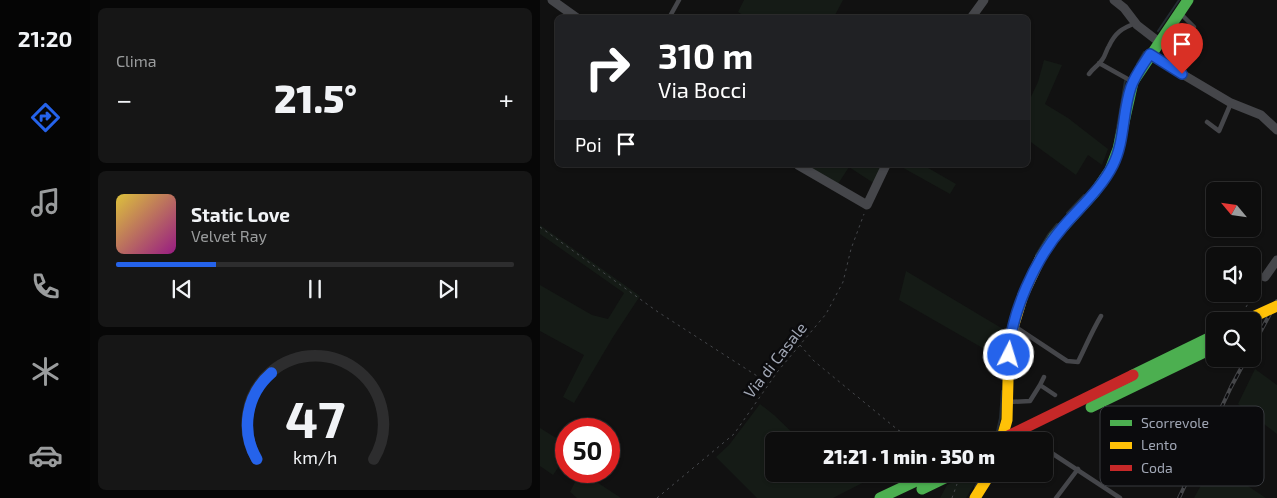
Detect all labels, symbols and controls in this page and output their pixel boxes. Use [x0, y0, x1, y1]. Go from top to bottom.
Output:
pin [1161, 23, 1203, 74]
text: 21:20 [18, 25, 72, 51]
icon: arrive [1168, 30, 1196, 58]
text: 310 m [658, 34, 753, 76]
icon: right [575, 35, 640, 100]
text: Clima [116, 51, 157, 70]
text: 21.5° [274, 75, 357, 121]
text: Via Bocci [658, 76, 747, 102]
text: − [116, 82, 132, 116]
text: + [499, 82, 514, 116]
icon: directions [28, 100, 63, 135]
icon: arrive [612, 130, 640, 158]
text: Poi [575, 133, 602, 156]
north arrow [1206, 182, 1261, 238]
map controls [1206, 182, 1261, 367]
icon: music [28, 185, 63, 220]
text: Static Love [191, 203, 290, 226]
text: Velvet Ray [191, 226, 267, 245]
button: sound [1206, 247, 1261, 302]
icon: phone [28, 269, 63, 304]
icon: previous [168, 275, 196, 303]
icon: pause [301, 275, 329, 303]
icon: next [434, 275, 462, 303]
button: search [1206, 312, 1261, 367]
street label: Via di Casale [739, 318, 810, 401]
position arrow [982, 328, 1034, 380]
icon: climate [28, 354, 63, 389]
text: 47 [285, 386, 345, 448]
legend [1100, 406, 1264, 486]
text: Scorrevole [1141, 414, 1209, 431]
speed limit sign: 50 [555, 418, 620, 483]
text: Lento [1141, 436, 1177, 453]
icon: car [28, 438, 63, 473]
text: 21:21 · 1 min · 350 m [823, 445, 995, 468]
text: km/h [293, 446, 337, 468]
text: Coda [1141, 459, 1173, 476]

